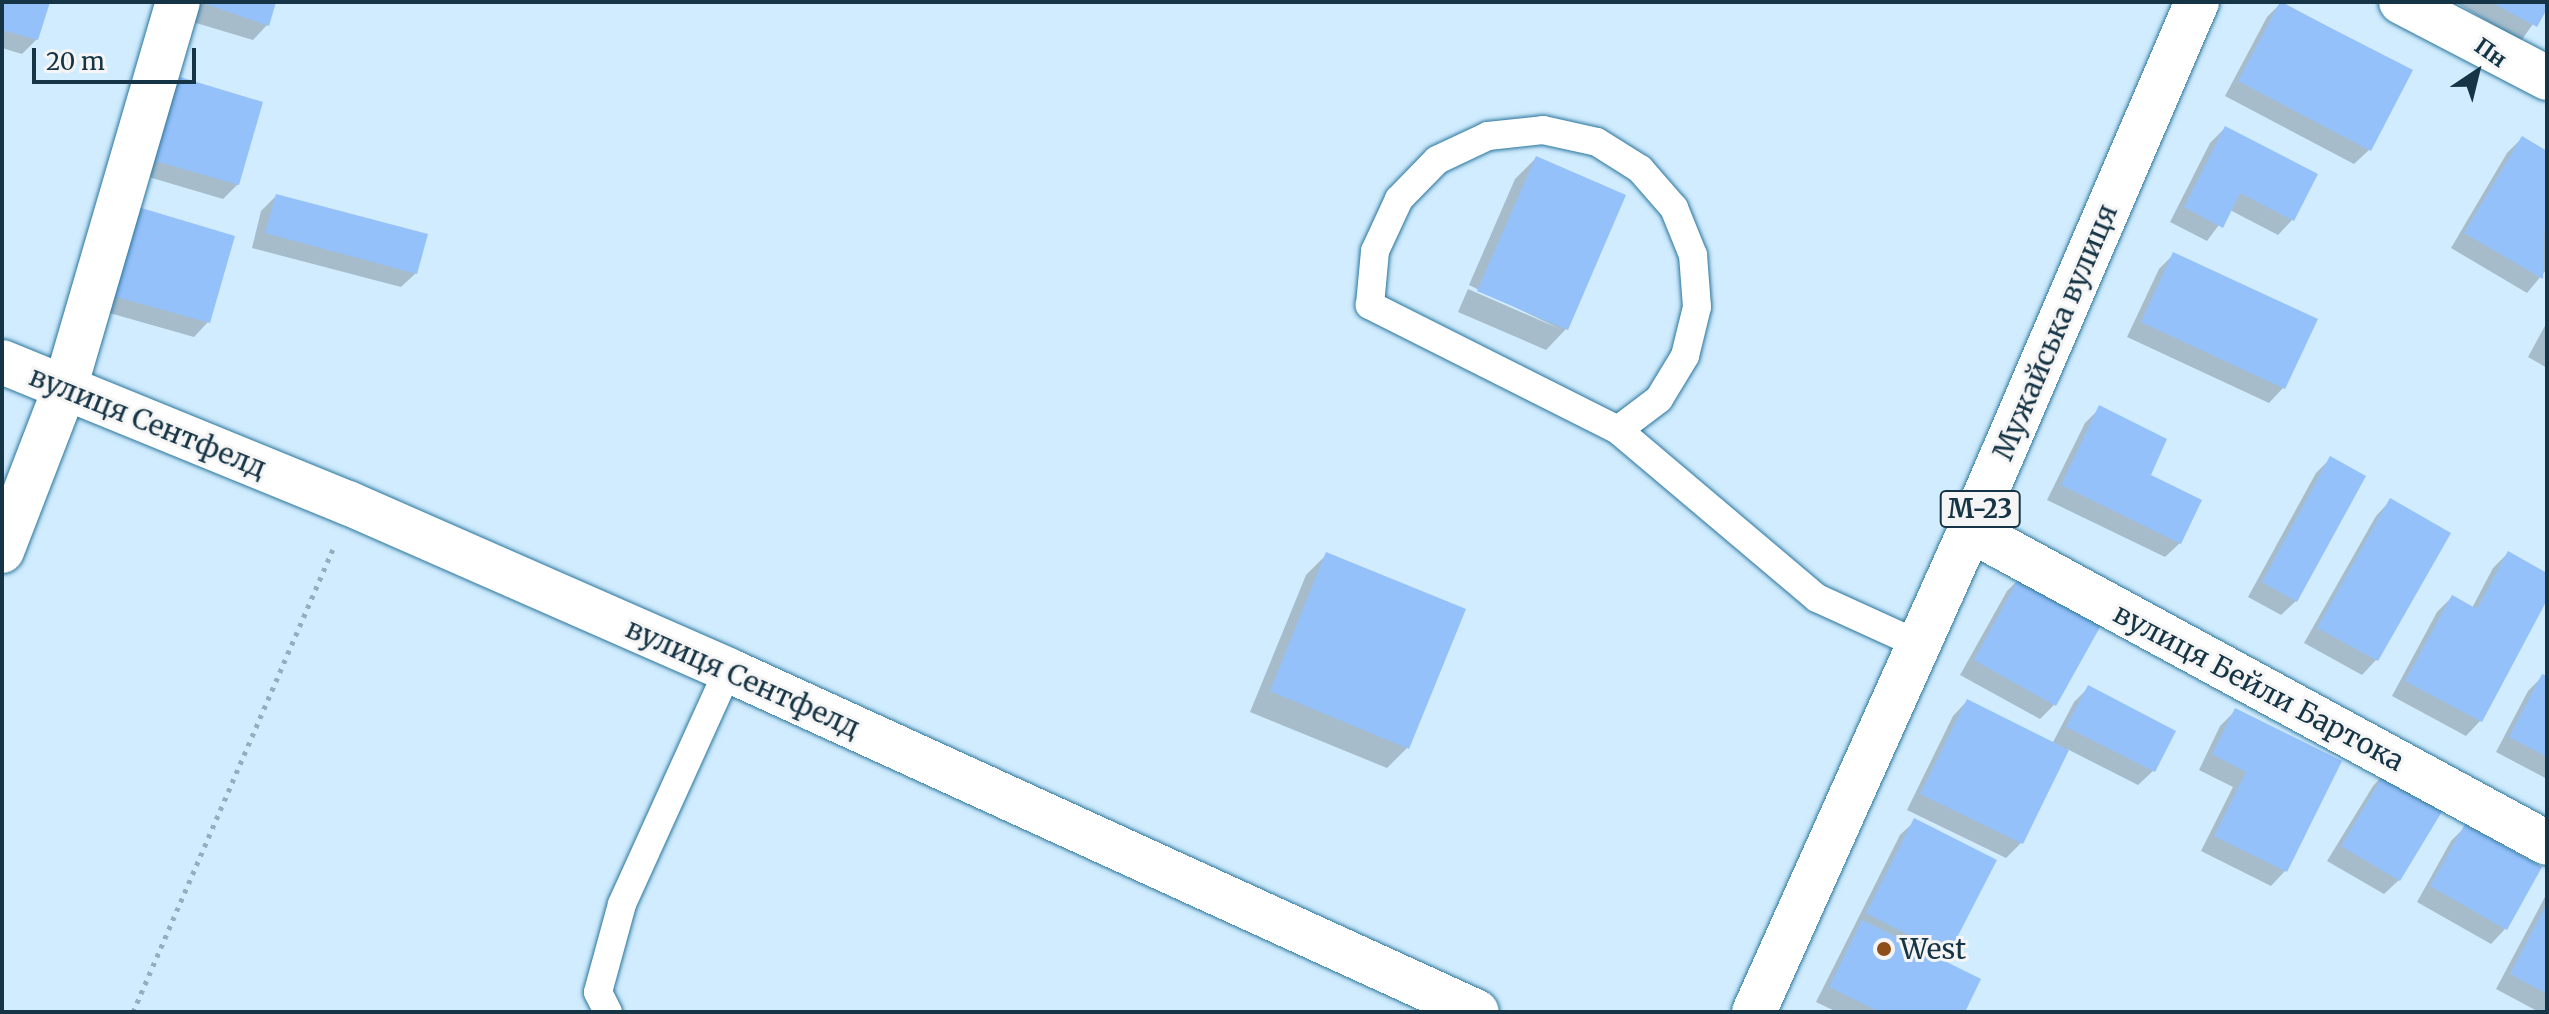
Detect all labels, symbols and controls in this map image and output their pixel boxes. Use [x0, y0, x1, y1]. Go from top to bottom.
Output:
text: Пн [2469, 31, 2512, 73]
scale bar [36, 32, 200, 82]
north arrow [2437, 32, 2517, 112]
text: 20 m [46, 46, 105, 77]
street label: Мужайська вулиця [1986, 199, 2124, 465]
street label: вулиця Сентфелд [25, 359, 271, 485]
road number: М-23 [1938, 487, 2022, 531]
street label: вулиця Бейли Бартока [2108, 596, 2410, 778]
street label: вулиця Сентфелд [621, 611, 865, 745]
place label: West [1900, 932, 1966, 966]
marker: West [1875, 940, 1893, 958]

